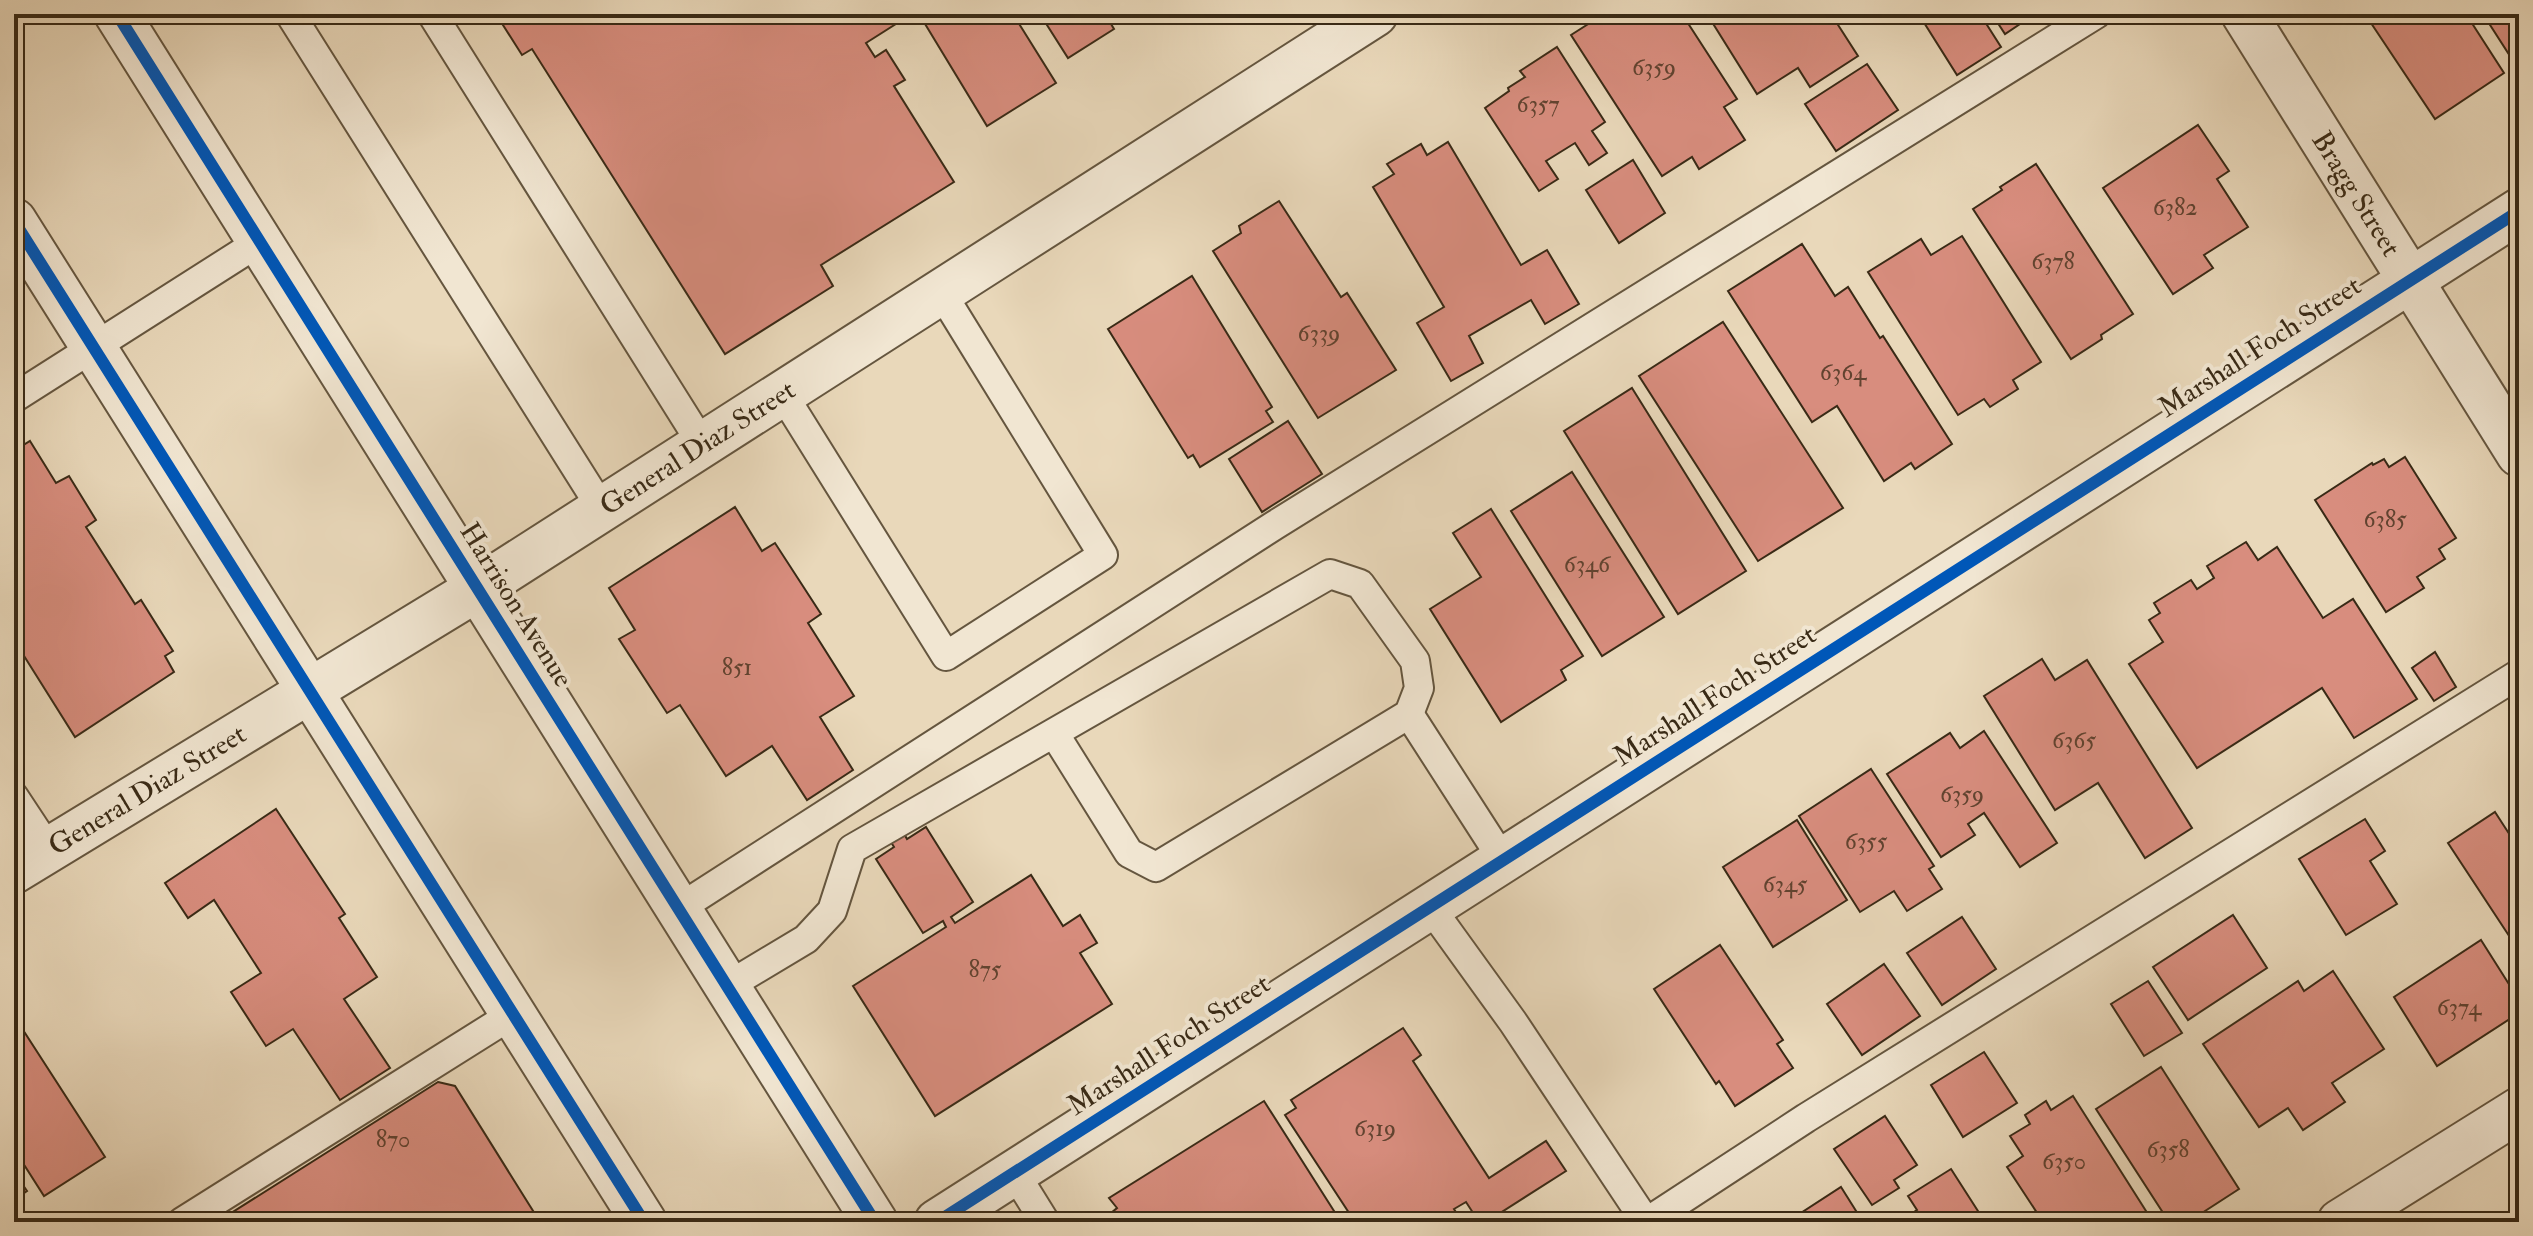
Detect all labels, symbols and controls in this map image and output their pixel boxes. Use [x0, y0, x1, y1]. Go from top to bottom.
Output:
house number: 6359 [1632, 52, 1676, 83]
house number: 6357 [1517, 89, 1559, 120]
street label: Bragg Street [2304, 125, 2409, 263]
house number: 6382 [2153, 192, 2197, 223]
house number: 6378 [2031, 246, 2075, 277]
street label: Marshall Foch Street [2152, 268, 2368, 426]
house number: 6339 [1298, 318, 1340, 349]
house number: 6364 [1820, 357, 1867, 388]
street label: General Diaz Street [593, 372, 802, 523]
house number: 6385 [2363, 504, 2407, 535]
street label: Harrison Avenue [452, 516, 581, 694]
house number: 6346 [1564, 549, 1612, 580]
street label: Marshall Foch Street [1607, 617, 1823, 775]
house number: 851 [722, 652, 752, 683]
street label: General Diaz Street [42, 716, 252, 863]
house number: 6365 [2052, 725, 2096, 756]
house number: 6359 [1940, 779, 1984, 810]
house number: 6355 [1845, 826, 1888, 857]
house number: 6345 [1763, 869, 1808, 900]
house number: 875 [969, 954, 1002, 985]
street label: Marshall Foch Street [1061, 966, 1277, 1124]
house number: 6374 [2437, 992, 2482, 1023]
house number: 6319 [1354, 1113, 1396, 1144]
house number: 870 [376, 1124, 410, 1155]
house number: 6358 [2146, 1134, 2190, 1165]
house number: 6350 [2042, 1146, 2086, 1177]

